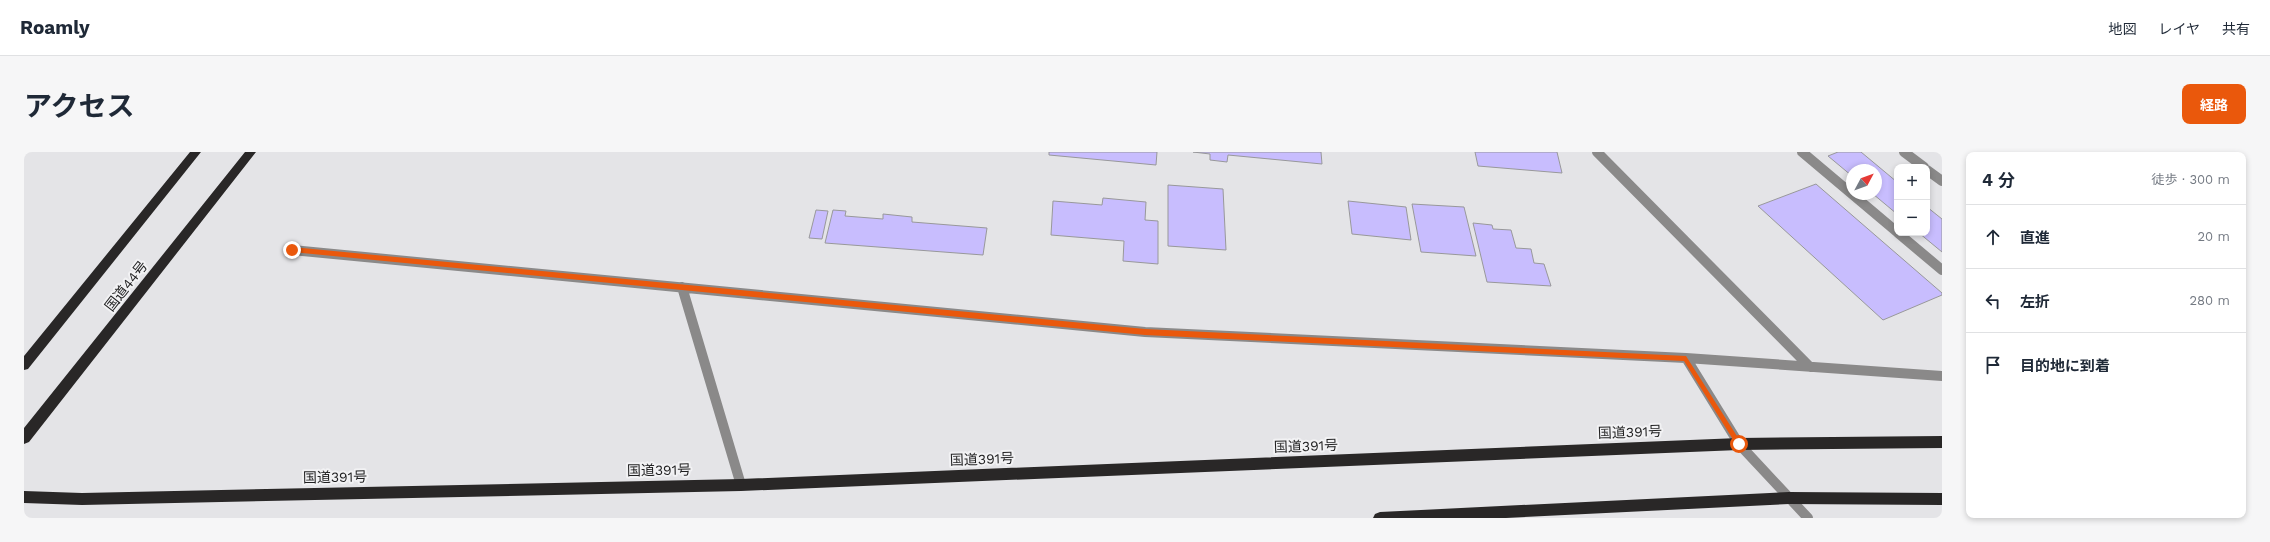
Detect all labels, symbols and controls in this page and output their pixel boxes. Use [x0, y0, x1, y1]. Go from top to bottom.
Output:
text: Roamly [20, 16, 90, 39]
text: 地図 [2108, 21, 2136, 37]
text: レイヤ [2158, 21, 2200, 37]
text: 共有 [2222, 21, 2250, 37]
button: 経路 [2182, 84, 2246, 124]
text: アクセス [24, 90, 135, 123]
north arrow [1846, 164, 1882, 200]
map controls [1894, 164, 1930, 236]
button: + [1894, 164, 1930, 200]
text: 4 分 [1982, 170, 2015, 190]
text: 徒歩 · 300 m [2152, 172, 2230, 187]
button: − [1894, 200, 1930, 236]
icon: ahead [1982, 226, 2004, 248]
text: 直進 [2020, 229, 2050, 247]
text: 20 m [2198, 229, 2230, 244]
route end [283, 241, 301, 259]
street label: 国道44号 [102, 258, 150, 314]
icon: left [1982, 290, 2004, 312]
text: 左折 [2020, 293, 2050, 311]
text: 280 m [2190, 293, 2230, 308]
icon: arrive [1982, 354, 2004, 376]
text: 目的地に到着 [2020, 357, 2110, 375]
street label: 国道391号 [1598, 423, 1662, 441]
route start [1730, 435, 1748, 453]
street label: 国道391号 [1274, 437, 1338, 455]
street label: 国道391号 [950, 450, 1014, 468]
street label: 国道391号 [627, 461, 691, 479]
street label: 国道391号 [303, 468, 367, 486]

